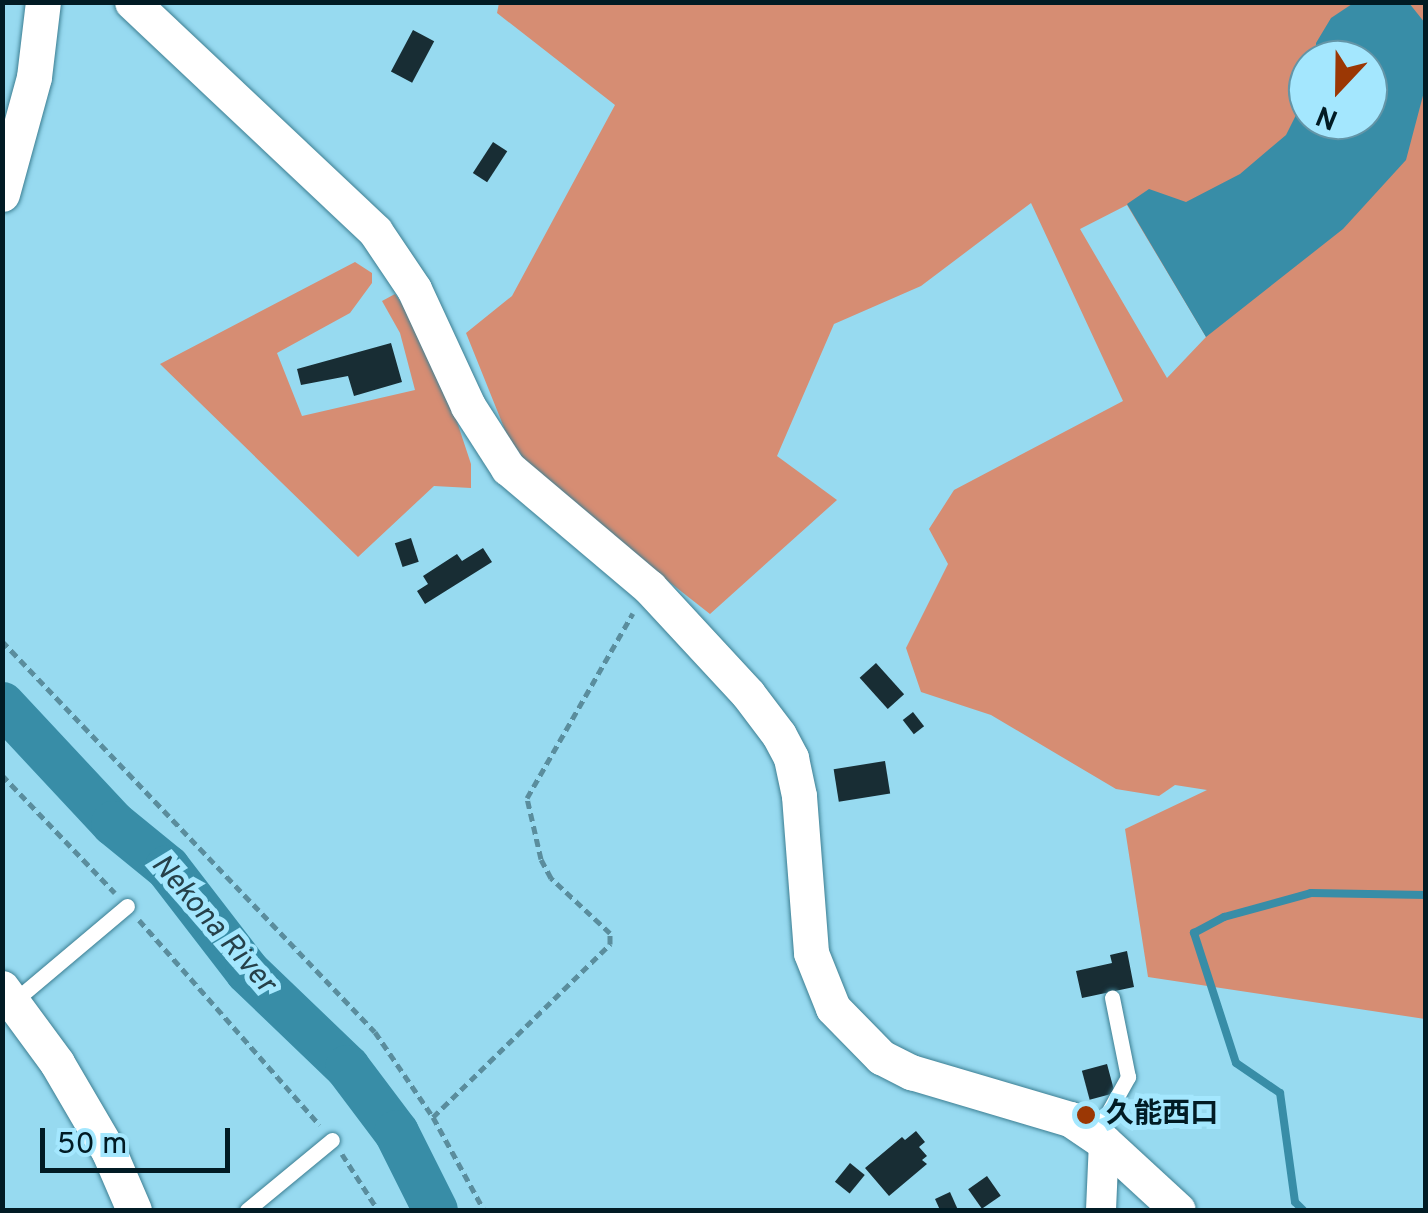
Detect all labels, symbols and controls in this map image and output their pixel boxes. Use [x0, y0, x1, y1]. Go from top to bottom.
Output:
north arrow [1288, 40, 1388, 140]
text: N [1311, 96, 1344, 136]
water label: Nekona River [142, 848, 282, 1002]
place label: 久能西口 [1106, 1098, 1218, 1132]
marker: 久能西口 [1075, 1104, 1097, 1126]
scale bar [45, 1108, 235, 1170]
text: 50 m [57, 1127, 127, 1164]

